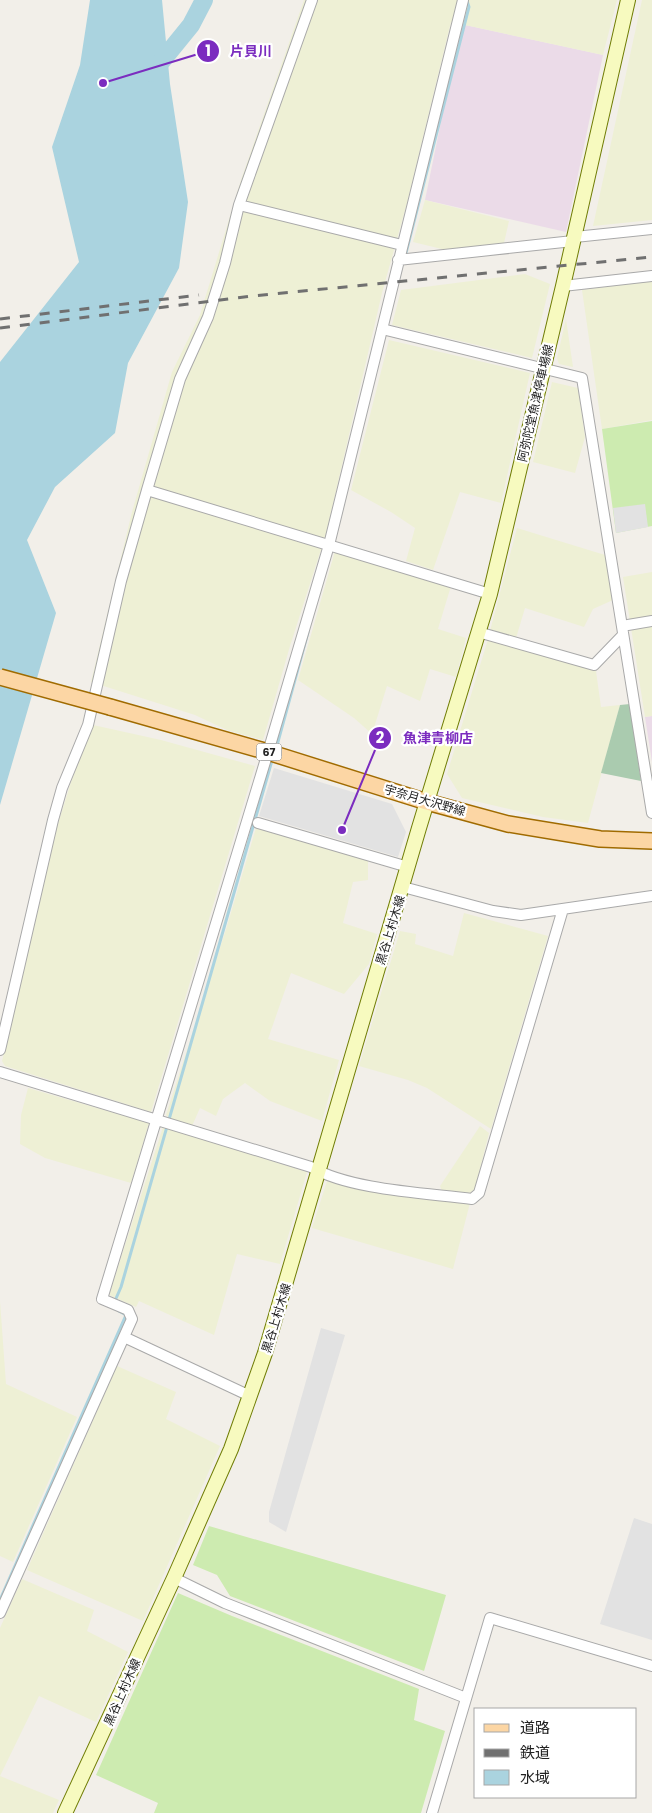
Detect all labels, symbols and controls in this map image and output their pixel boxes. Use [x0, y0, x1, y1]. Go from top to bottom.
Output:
callout: 片貝川 [195, 36, 282, 65]
text: 1 [205, 40, 211, 61]
text: 片貝川 [230, 41, 272, 61]
street label: 阿弥陀堂魚津停車場線 [513, 343, 557, 463]
callout: 魚津青柳店 [368, 724, 483, 753]
text: 2 [376, 727, 385, 748]
text: 魚津青柳店 [403, 728, 473, 748]
road number: 67 [256, 744, 282, 760]
street label: 宇奈月大沢野線 [382, 780, 468, 820]
street label: 黒谷上村木線 [371, 893, 409, 967]
street label: 黒谷上村木線 [257, 1281, 295, 1355]
street label: 黒谷上村木線 [100, 1656, 144, 1728]
legend [474, 1708, 637, 1798]
text: 道路 [520, 1717, 550, 1738]
text: 鉄道 [520, 1742, 550, 1763]
text: 水域 [520, 1767, 550, 1788]

